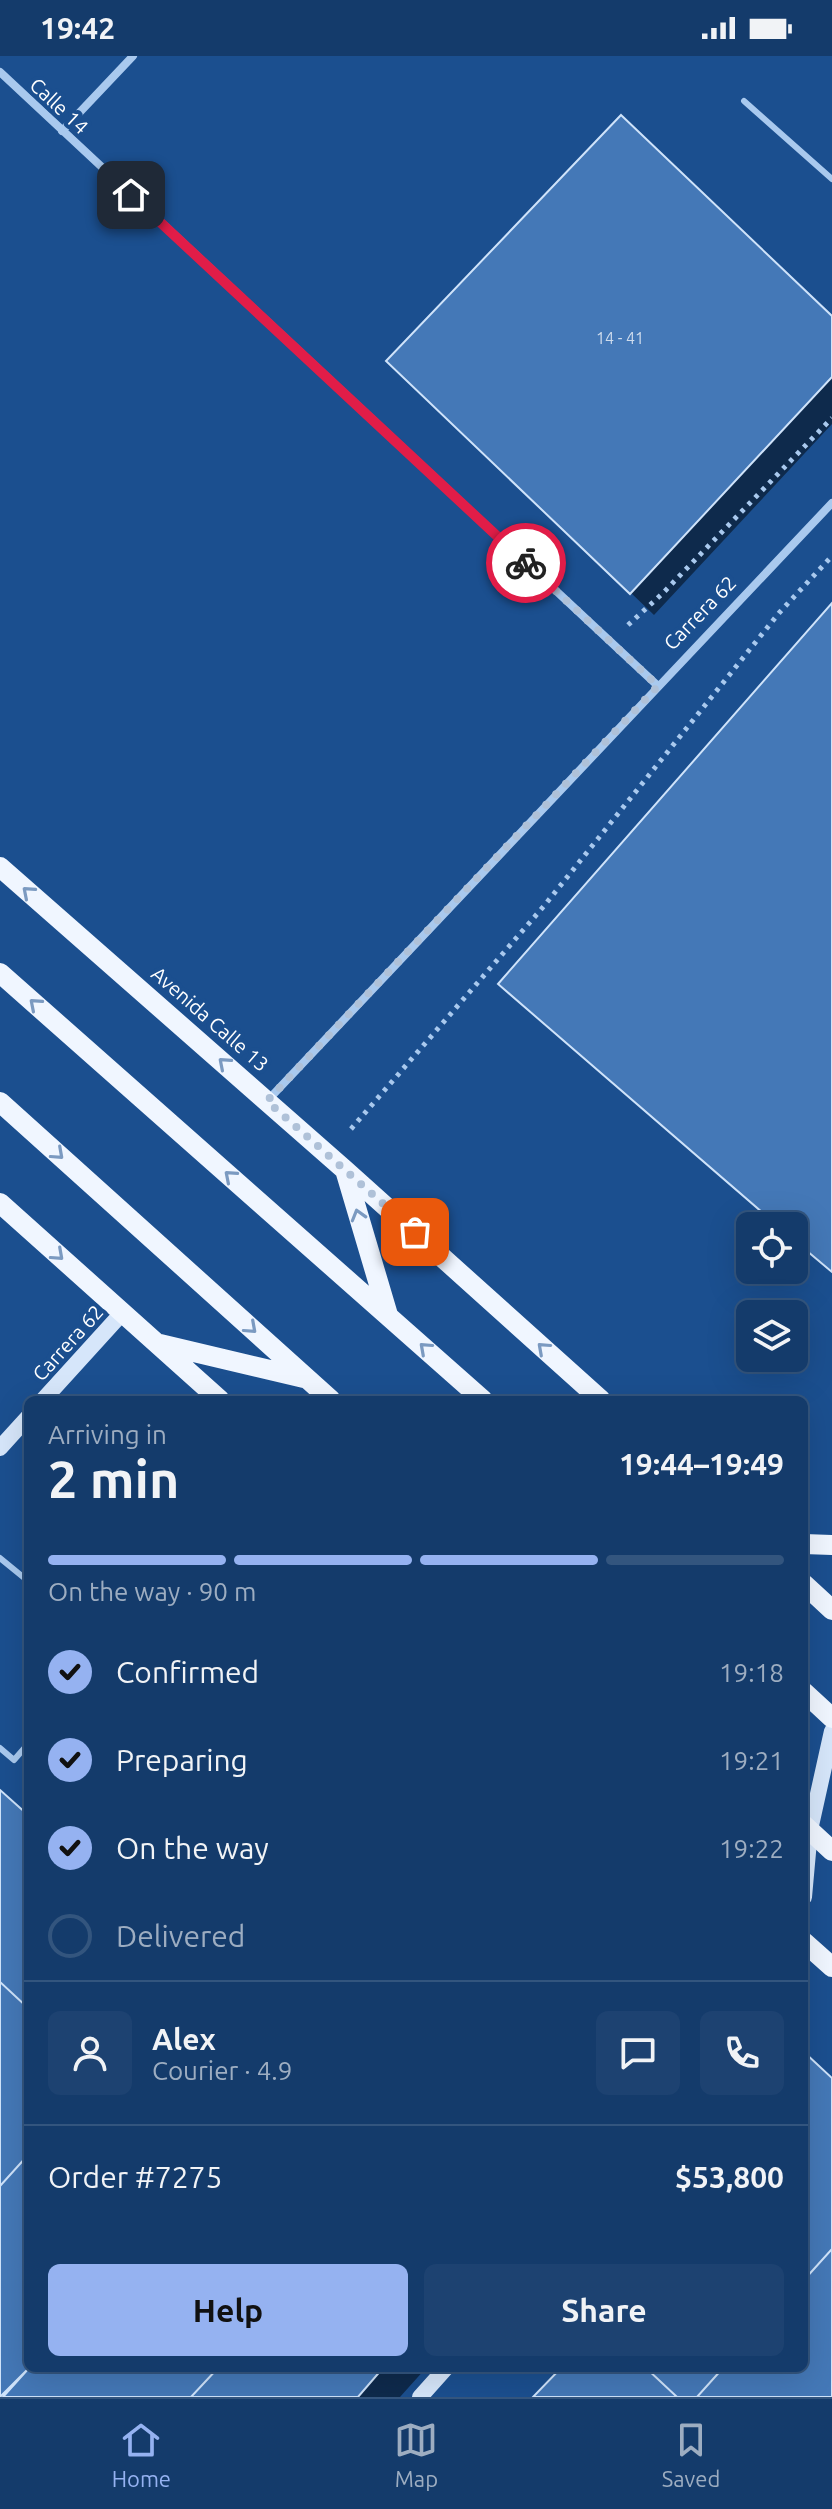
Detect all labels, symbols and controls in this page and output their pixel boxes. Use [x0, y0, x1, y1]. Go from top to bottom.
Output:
text: 19:42 [40, 11, 115, 45]
street label: Calle 14 [25, 73, 93, 138]
pin [97, 161, 165, 229]
icon: home [109, 173, 153, 217]
house number: 14 - 41 [596, 329, 644, 347]
courier [486, 523, 566, 603]
icon: bike [504, 541, 548, 585]
street label: Carrera 62 [659, 571, 740, 654]
one-way arrow [22, 887, 37, 901]
street label: Avenida Calle 13 [147, 962, 274, 1076]
one-way arrow [29, 999, 44, 1014]
one-way arrow [218, 1058, 233, 1072]
one-way arrow [49, 1145, 63, 1160]
one-way arrow [224, 1171, 239, 1186]
pin [381, 1198, 449, 1266]
one-way arrow [351, 1209, 367, 1223]
icon: bag [393, 1210, 437, 1254]
map controls [736, 1212, 808, 1372]
button: locate [736, 1212, 808, 1284]
one-way arrow [49, 1245, 64, 1259]
street label: Carrera 62 [28, 1300, 108, 1385]
button: layers [736, 1300, 808, 1372]
one-way arrow [242, 1319, 257, 1333]
one-way arrow [419, 1343, 434, 1358]
one-way arrow [537, 1343, 552, 1357]
text: Arriving in [48, 1420, 167, 1449]
text: 19:44–19:49 [619, 1447, 784, 1481]
text: 2 min [48, 1450, 179, 1508]
text: On the way · 90 m [48, 1577, 256, 1606]
icon: check [48, 1650, 92, 1694]
text: Confirmed [116, 1655, 259, 1689]
text: 19:18 [719, 1658, 784, 1687]
icon: check [48, 1738, 92, 1782]
text: Preparing [116, 1743, 248, 1777]
text: 19:21 [719, 1746, 784, 1775]
icon: check [48, 1826, 92, 1870]
text: On the way [116, 1831, 269, 1865]
text: 19:22 [719, 1834, 784, 1863]
text: Delivered [116, 1919, 245, 1953]
button: person [48, 2011, 132, 2095]
button: chat [596, 2011, 680, 2095]
button: phone [700, 2011, 784, 2095]
text: Alex [152, 2022, 216, 2056]
text: Courier · 4.9 [152, 2056, 292, 2085]
text: Order #7275 [48, 2160, 222, 2194]
text: $53,800 [675, 2160, 784, 2194]
button: Help [48, 2264, 408, 2356]
button: Share [424, 2264, 784, 2356]
tab: Home [112, 2418, 171, 2491]
tab: Map [394, 2418, 438, 2491]
tab: Saved [662, 2418, 720, 2491]

